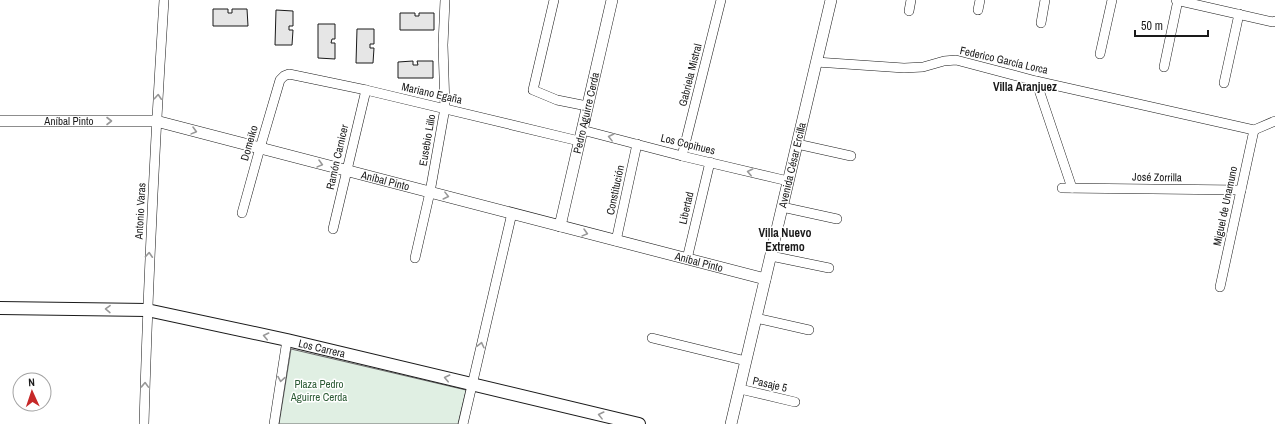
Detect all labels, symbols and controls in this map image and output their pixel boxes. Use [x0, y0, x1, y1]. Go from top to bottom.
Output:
scale bar [1135, 12, 1208, 38]
text: 50 m [1141, 18, 1163, 34]
street label: Gabriela Mistral [675, 42, 705, 108]
street label: Federico García Lorca [959, 43, 1049, 77]
street label: Pedro Aguirre Cerda [570, 71, 602, 155]
street label: Mariano Egaña [400, 79, 464, 107]
district label: Villa Aranjuez [993, 79, 1057, 95]
one-way arrow [153, 94, 162, 100]
street label: Eusebio Lillo [416, 113, 438, 167]
street label: Aníbal Pinto [43, 114, 94, 128]
one-way arrow [106, 117, 112, 125]
street label: Avenida César Ercilla [775, 121, 809, 210]
street label: Ramón Carnicer [323, 123, 351, 191]
street label: Domeiko [237, 124, 261, 162]
one-way arrow [190, 126, 197, 135]
street label: Los Copihues [659, 130, 717, 158]
one-way arrow [607, 134, 614, 142]
one-way arrow [316, 159, 323, 168]
street label: Constitución [603, 164, 627, 216]
street label: Miguel de Unamuno [1210, 165, 1240, 247]
street label: Aníbal Pinto [359, 167, 411, 193]
one-way arrow [747, 168, 754, 176]
street label: José Zorrilla [1132, 170, 1182, 184]
street label: Antonio Varas [131, 182, 148, 241]
street label: Libertad [675, 190, 697, 226]
one-way arrow [442, 192, 449, 200]
district label: Villa Nuevo Extremo [759, 225, 811, 255]
one-way arrow [582, 228, 588, 236]
street label: Aníbal Pinto [672, 249, 725, 275]
one-way arrow [145, 252, 154, 258]
one-way arrow [105, 305, 111, 313]
one-way arrow [263, 332, 269, 340]
street label: Los Carrera [297, 336, 347, 361]
one-way arrow [477, 342, 485, 348]
north arrow [12, 372, 52, 412]
street label: Pasaje 5 [751, 373, 789, 395]
one-way arrow [444, 374, 451, 383]
text: N [28, 375, 35, 389]
one-way arrow [277, 376, 286, 382]
park label: Plaza Pedro Aguirre Cerda [290, 377, 347, 404]
one-way arrow [141, 382, 149, 388]
one-way arrow [598, 411, 604, 419]

